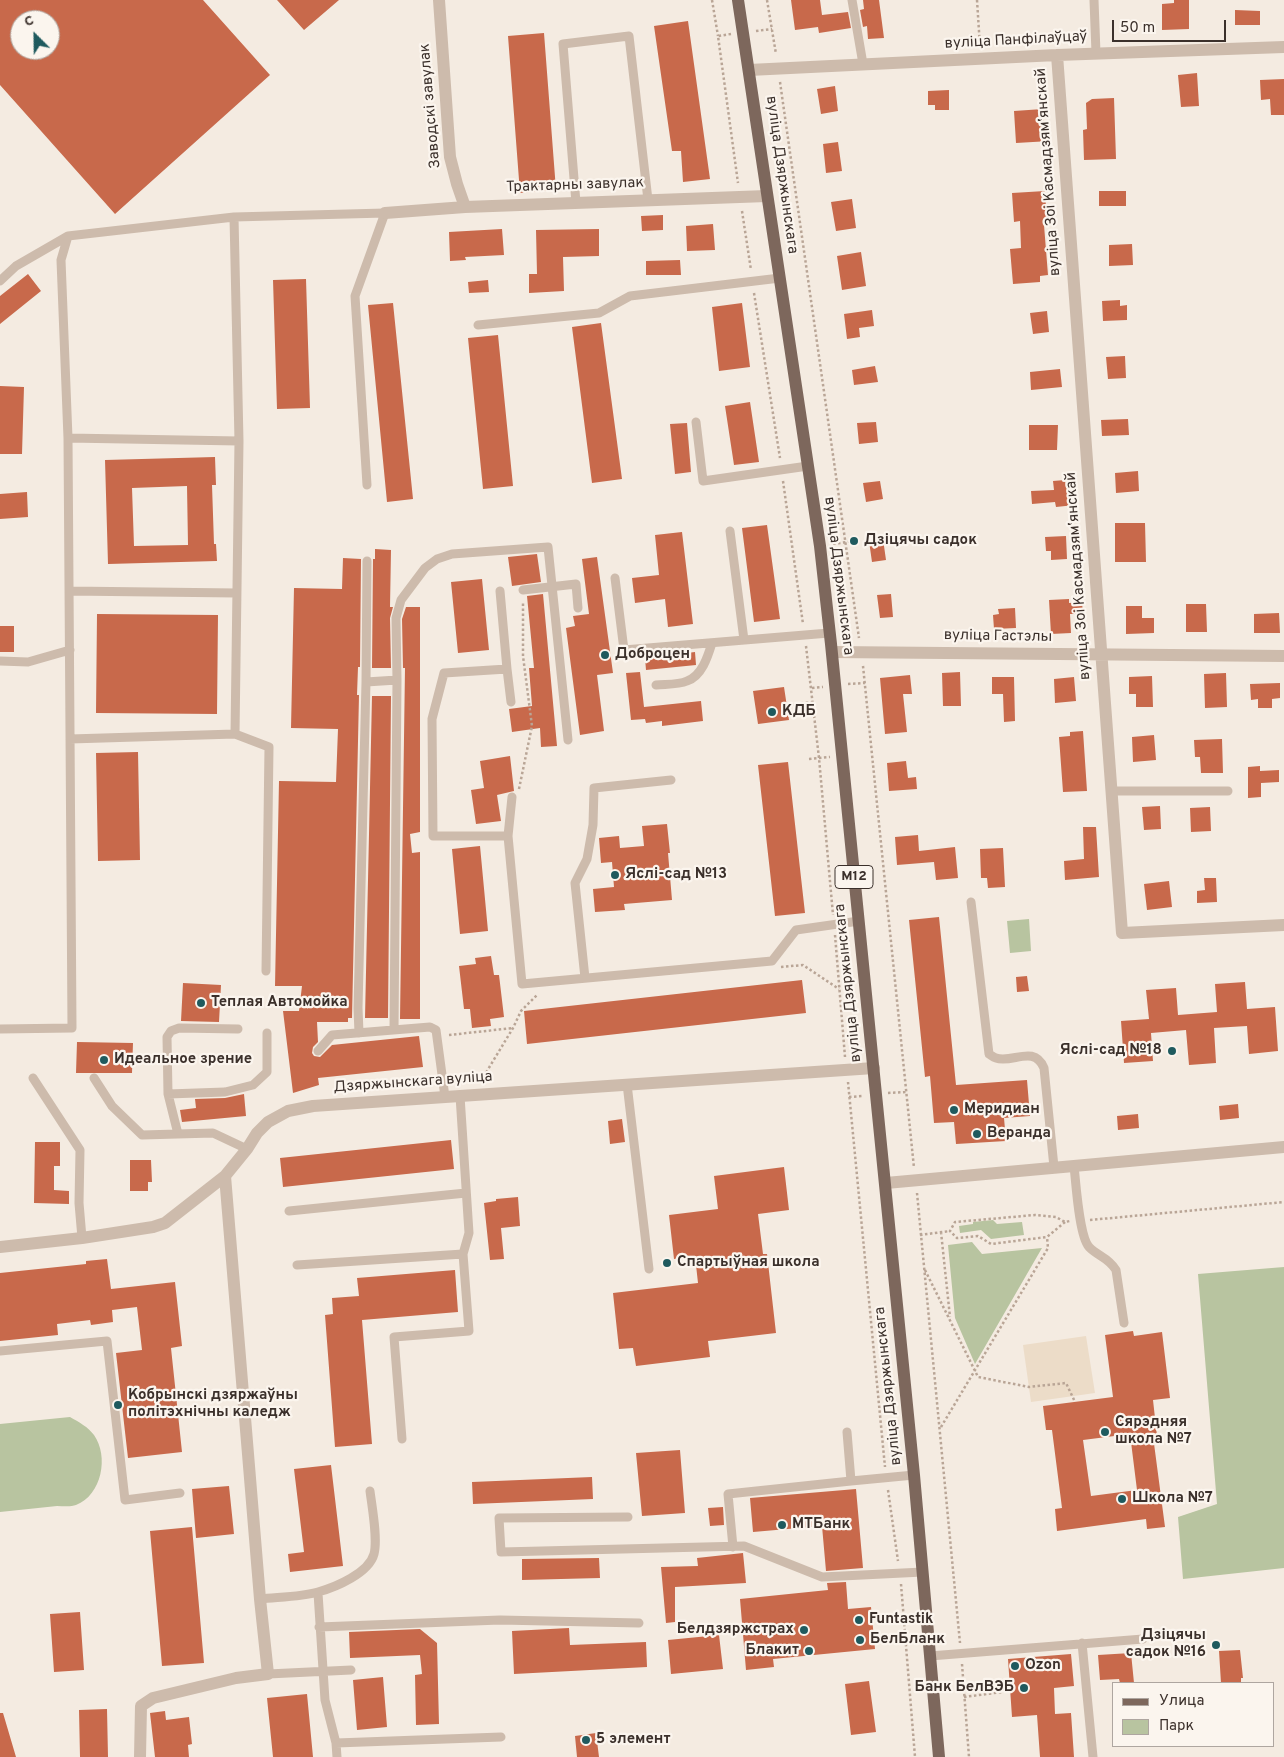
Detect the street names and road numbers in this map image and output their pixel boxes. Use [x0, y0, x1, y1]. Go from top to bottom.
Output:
street label: вуліца Панфілаўцаў [944, 28, 1088, 54]
street label: Заводскі завулак [417, 43, 445, 169]
street label: вуліца Зоі Касмадзямʼянскай [1033, 67, 1065, 277]
street label: вуліца Дзяржынскага [761, 95, 801, 255]
street label: Трактарны завулак [506, 175, 644, 197]
street label: вуліца Зоі Касмадзямʼянскай [1063, 471, 1095, 681]
street label: вуліца Дзяржынскага [819, 496, 857, 656]
street label: вуліца Гастэлы [944, 627, 1052, 647]
road number: М12 [835, 866, 873, 889]
street label: вуліца Дзяржынскага [832, 903, 866, 1063]
street label: Дзяржынскага вуліца [333, 1068, 493, 1098]
street label: вуліца Дзяржынскага [872, 1306, 906, 1466]

